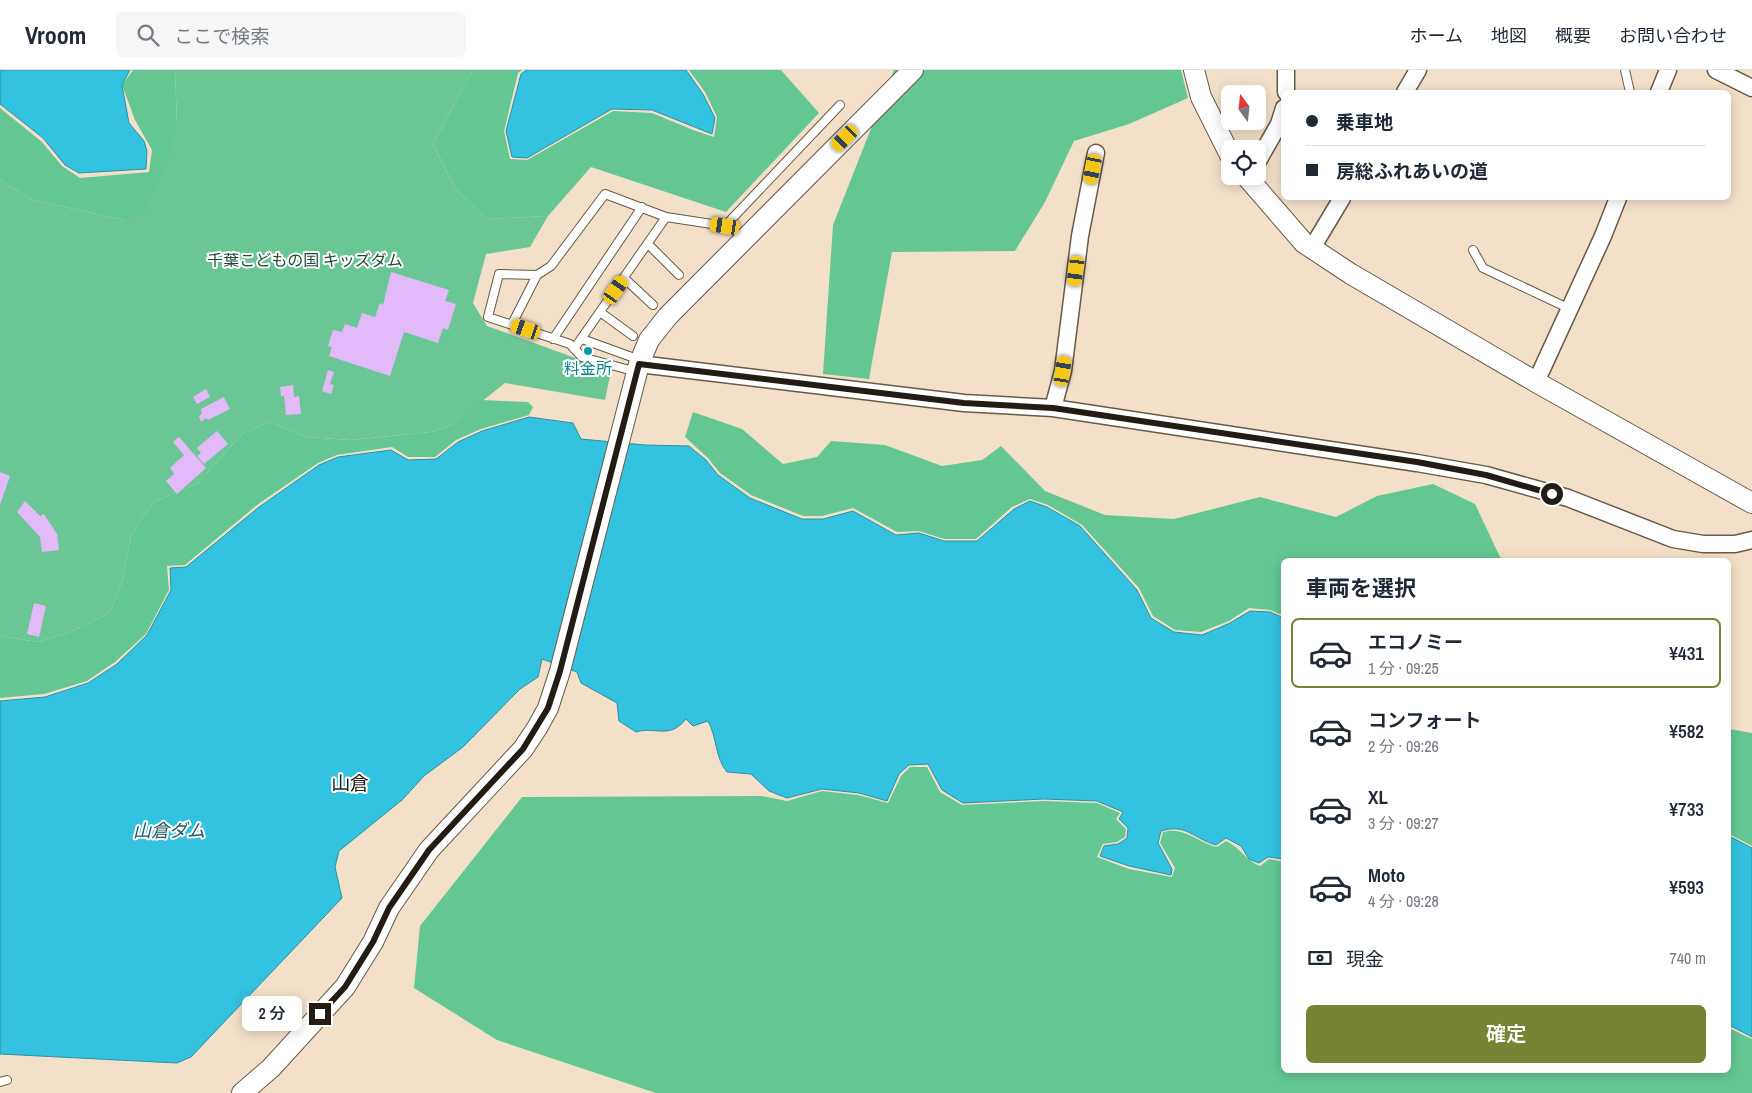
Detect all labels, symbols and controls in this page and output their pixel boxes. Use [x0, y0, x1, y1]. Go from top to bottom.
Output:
search box [116, 12, 466, 57]
text: Vroom [25, 19, 86, 51]
icon: search [134, 21, 162, 49]
text: ここで検索 [174, 23, 269, 49]
text: ホーム [1410, 23, 1463, 48]
text: 地図 [1491, 23, 1527, 48]
text: 概要 [1555, 23, 1591, 48]
text: お問い合わせ [1619, 23, 1727, 48]
north arrow [1221, 85, 1266, 130]
map controls [1221, 85, 1266, 185]
text: 乗車地 [1336, 109, 1393, 135]
car [829, 122, 860, 154]
button: locate [1221, 140, 1266, 185]
car [1082, 153, 1103, 185]
text: 房総ふれあいの道 [1336, 158, 1488, 184]
car [709, 216, 740, 236]
park label: 千葉こどもの国 キッズダム [207, 249, 403, 271]
car [1066, 255, 1085, 287]
car [601, 273, 630, 307]
car [509, 317, 542, 341]
marker: 料金所 [582, 345, 594, 357]
car [1053, 355, 1072, 387]
place label: 料金所 [564, 357, 612, 379]
route start [1541, 483, 1563, 505]
text: 車両を選択 [1306, 573, 1416, 603]
text: エコノミー [1368, 629, 1463, 655]
icon: car [1308, 631, 1353, 676]
text: ¥431 [1669, 640, 1704, 666]
text: 1 分 · 09:25 [1368, 657, 1439, 679]
text: コンフォート [1368, 707, 1481, 733]
icon: car [1308, 709, 1353, 754]
text: ¥582 [1669, 718, 1704, 744]
text: 2 分 · 09:26 [1368, 735, 1439, 757]
district label: 山倉 [331, 770, 369, 796]
text: XL [1368, 784, 1388, 810]
icon: car [1308, 787, 1353, 832]
text: ¥733 [1669, 796, 1704, 822]
text: 3 分 · 09:27 [1368, 812, 1439, 834]
water label: 山倉ダム [133, 818, 205, 843]
text: Moto [1368, 862, 1405, 888]
icon: car [1308, 865, 1353, 910]
text: ¥593 [1669, 874, 1704, 900]
text: 4 分 · 09:28 [1368, 890, 1439, 912]
icon: cash [1306, 944, 1334, 972]
text: 現金 [1346, 946, 1384, 972]
text: 740 m [1670, 947, 1706, 969]
callout: 2 分 [242, 996, 302, 1032]
text: 2 分 [259, 1002, 285, 1024]
route end [309, 1003, 331, 1025]
button: 確定 [1306, 1005, 1706, 1063]

